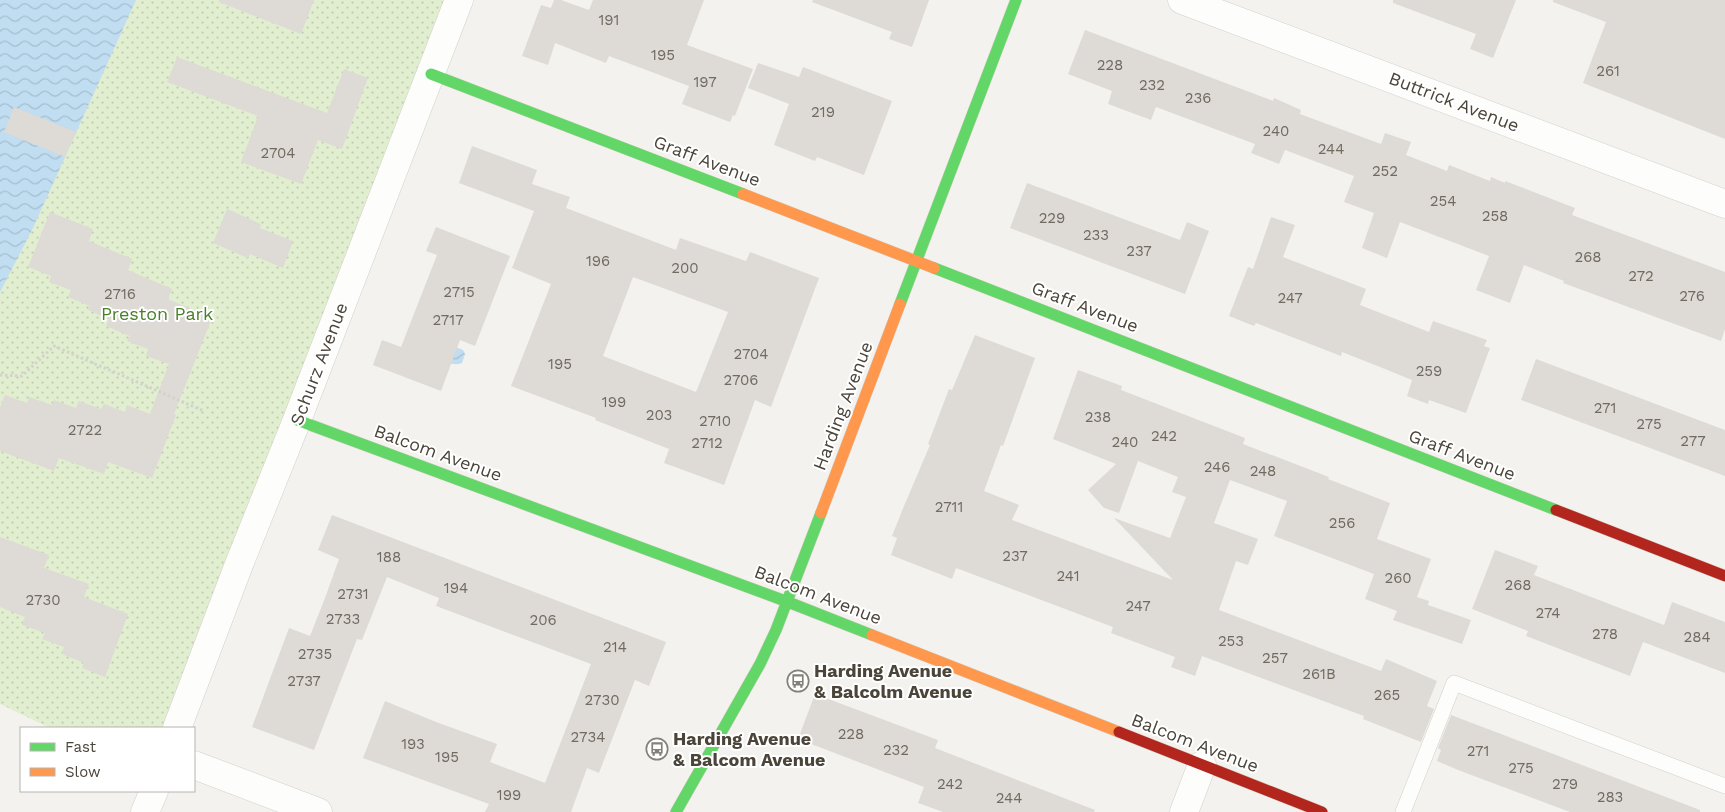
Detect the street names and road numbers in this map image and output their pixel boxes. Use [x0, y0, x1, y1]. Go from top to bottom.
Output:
street label: Buttrick Avenue [1386, 67, 1522, 136]
street label: Graff Avenue [651, 131, 764, 191]
street label: Graff Avenue [1029, 277, 1142, 337]
street label: Schurz Avenue [285, 299, 352, 428]
street label: Harding Avenue [808, 338, 877, 473]
street label: Balcom Avenue [371, 420, 505, 485]
street label: Graff Avenue [1406, 425, 1519, 485]
street label: Balcom Avenue [752, 561, 885, 628]
street label: Balcom Avenue [1129, 709, 1262, 776]

